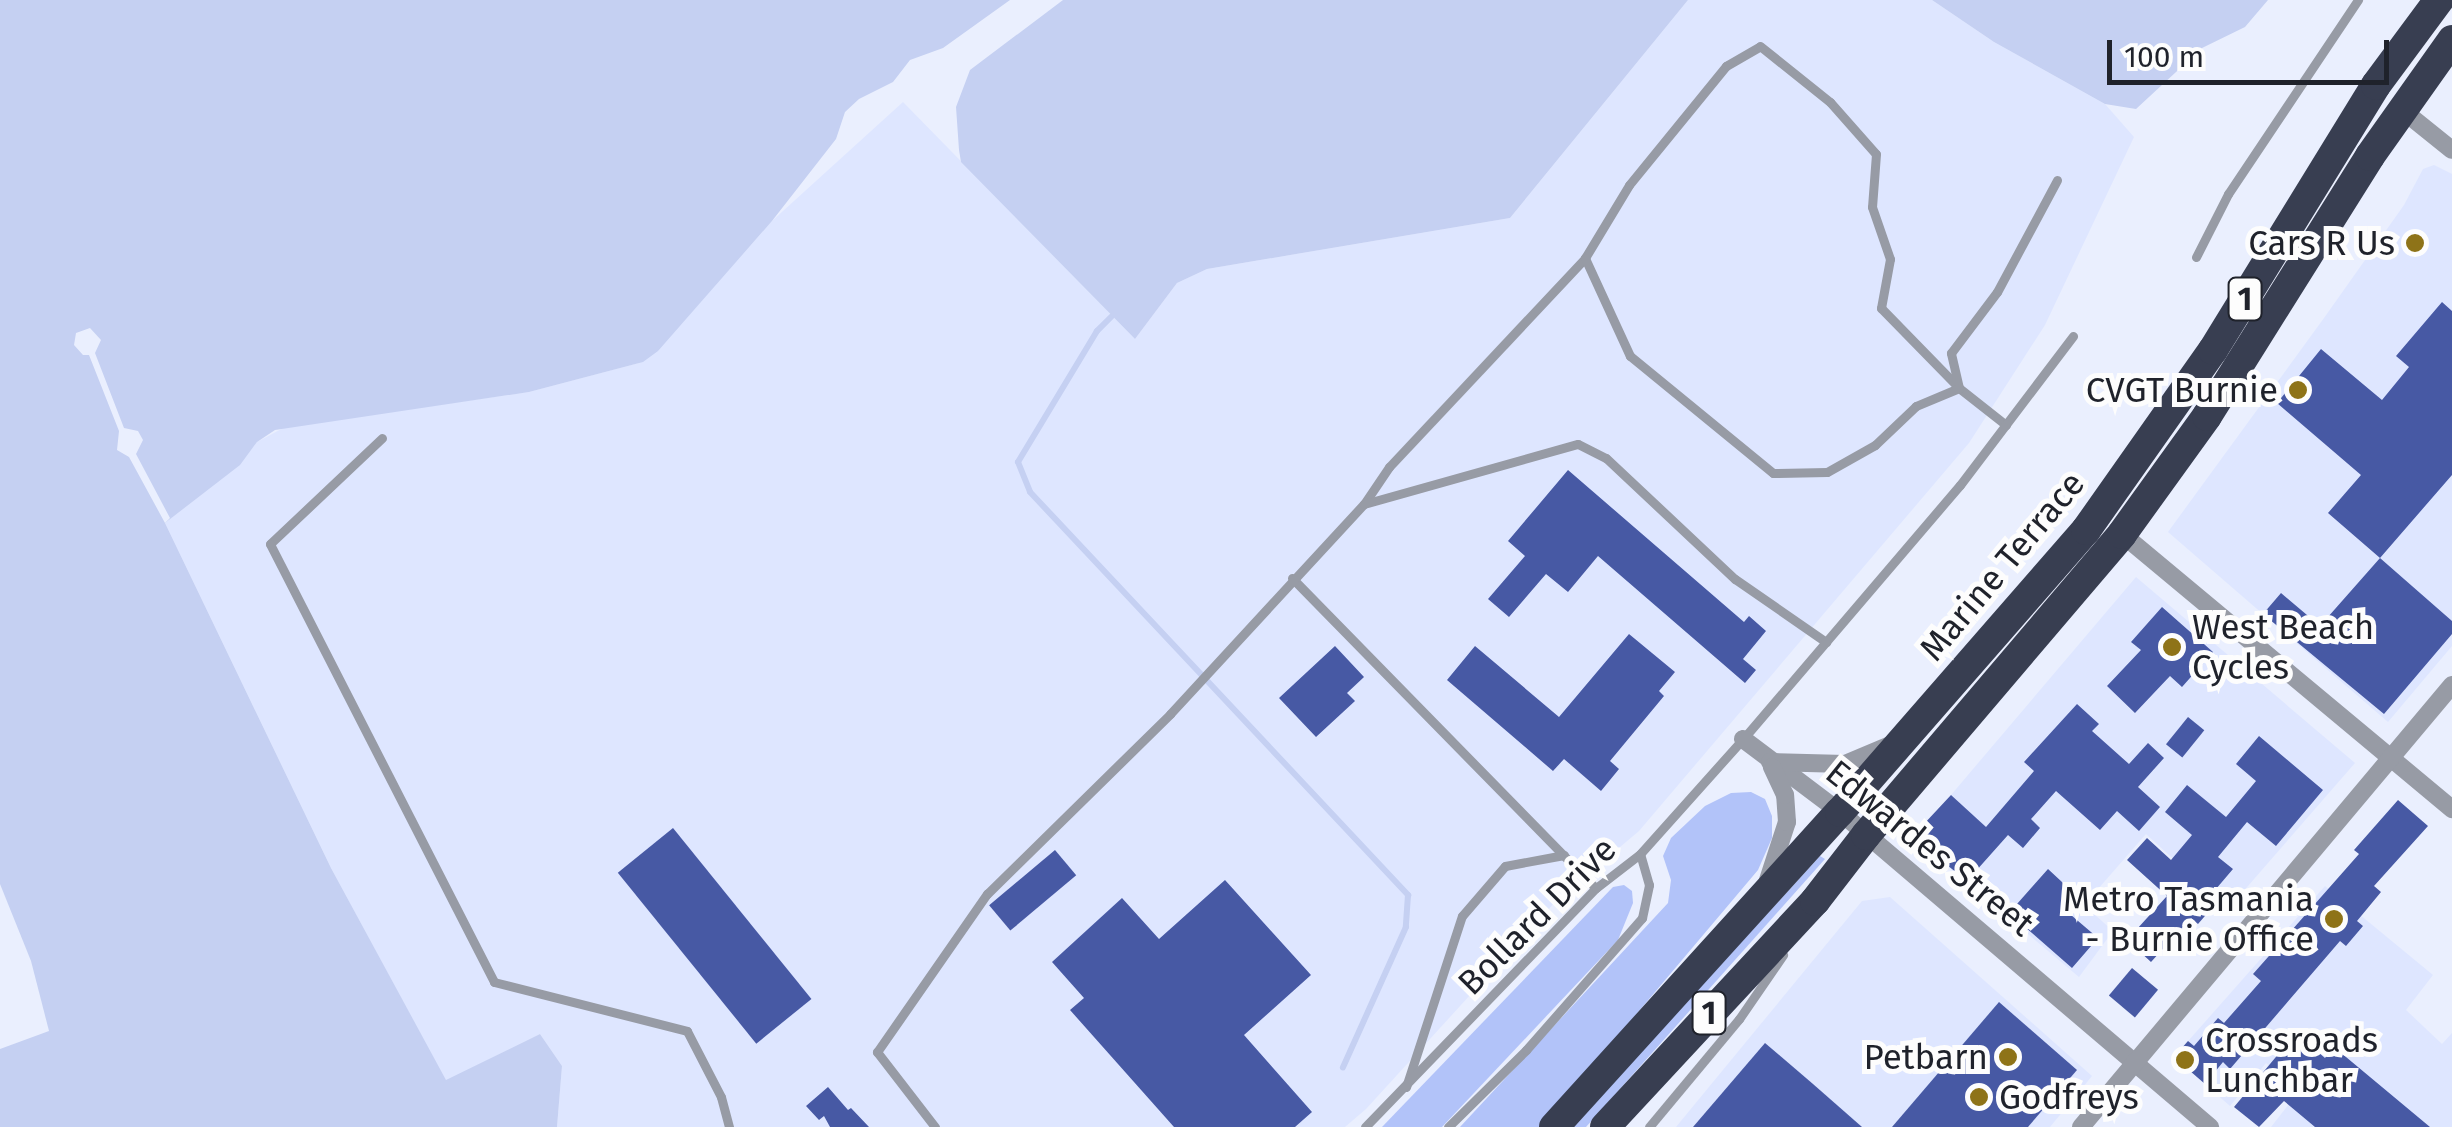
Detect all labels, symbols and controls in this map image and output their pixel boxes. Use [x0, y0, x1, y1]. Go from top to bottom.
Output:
scale bar [2112, 20, 2394, 82]
text: 100 m [2124, 39, 2204, 75]
place label: Cars R Us [2248, 222, 2395, 264]
marker: Cars R Us [2404, 232, 2426, 254]
road number: 1 [2228, 272, 2262, 326]
place label: CVGT Burnie [2086, 369, 2278, 411]
marker: CVGT Burnie [2287, 379, 2309, 401]
street label: Marine Terrace [1911, 463, 2093, 669]
place label: West Beach Cycles [2192, 606, 2374, 688]
marker: West Beach Cycles [2161, 636, 2183, 658]
street label: Edwardes Street [1817, 751, 2043, 945]
street label: Bollard Drive [1449, 828, 1625, 1004]
place label: Metro Tasmania - Burnie Office [2063, 878, 2314, 960]
marker: Metro Tasmania - Burnie Office [2323, 908, 2345, 930]
road number: 1 [1692, 986, 1726, 1040]
place label: Crossroads Lunchbar [2205, 1019, 2378, 1101]
place label: Petbarn [1864, 1036, 1988, 1078]
marker: Petbarn [1997, 1046, 2019, 1068]
marker: Crossroads Lunchbar [2174, 1049, 2196, 1071]
place label: Godfreys [1999, 1076, 2139, 1118]
marker: Godfreys [1968, 1086, 1990, 1108]

